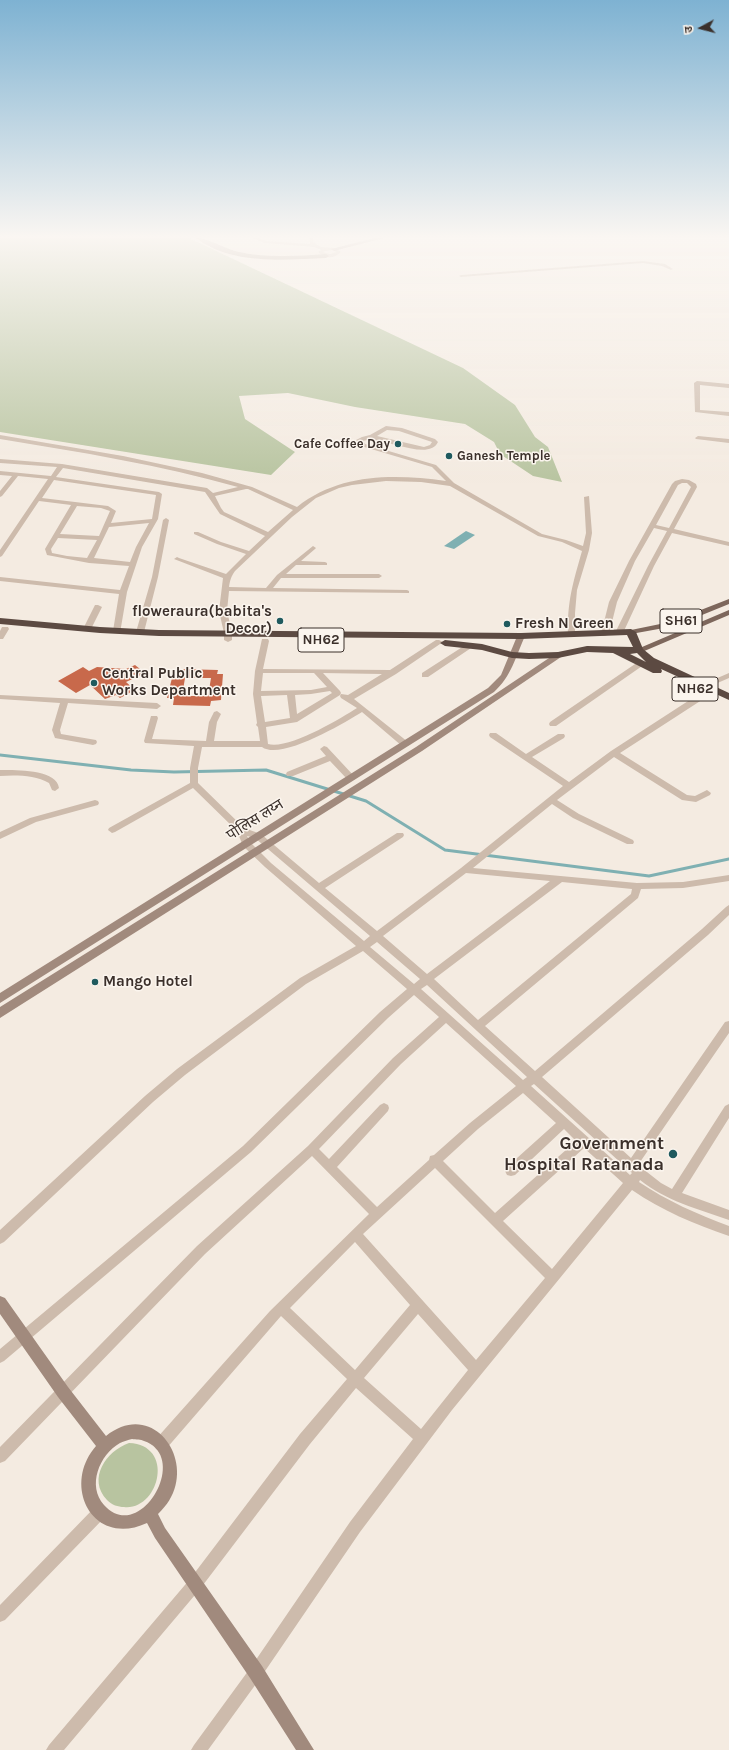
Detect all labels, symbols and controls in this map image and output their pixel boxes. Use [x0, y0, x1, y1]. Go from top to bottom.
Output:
north arrow [681, 8, 721, 48]
text: उ [682, 26, 695, 34]
place label: Cafe Coffee Day [294, 436, 390, 452]
marker: Cafe Coffee Day [393, 439, 403, 449]
place label: Ganesh Temple [457, 448, 550, 464]
marker: Ganesh Temple [444, 451, 454, 461]
place label: floweraura(babita's Decor) [132, 603, 272, 638]
road number: SH61 [660, 609, 702, 633]
place label: Fresh N Green [515, 615, 614, 633]
marker: floweraura(babita's Decor) [275, 616, 285, 626]
marker: Fresh N Green [502, 619, 512, 629]
road number: NH62 [298, 628, 344, 652]
place label: Central Public Works Department [102, 665, 236, 700]
road number: NH62 [672, 677, 718, 701]
marker: Central Public Works Department [89, 678, 99, 688]
street label: पोलिस लय्न [223, 796, 287, 844]
place label: Mango Hotel [103, 973, 193, 991]
marker: Mango Hotel [90, 977, 100, 987]
place label: Government Hospital Ratanada [504, 1133, 664, 1176]
marker: Government Hospital Ratanada [667, 1148, 679, 1160]

